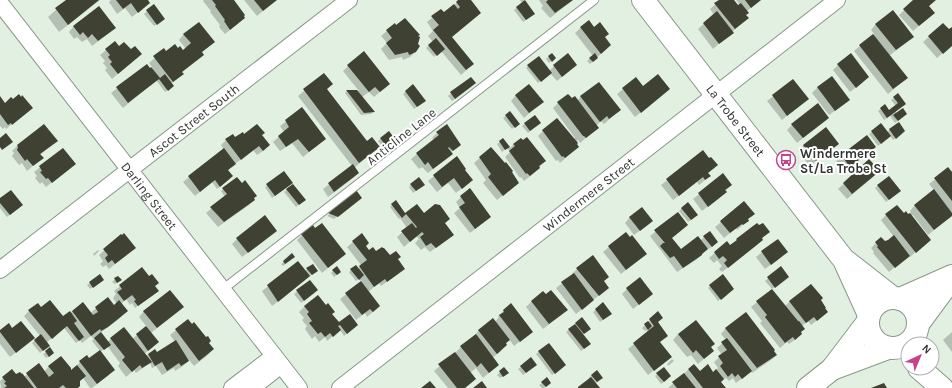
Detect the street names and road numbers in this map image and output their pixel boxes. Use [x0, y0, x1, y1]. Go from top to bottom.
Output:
street label: Ascot Street South [146, 81, 242, 160]
street label: La Trobe Street [703, 82, 768, 160]
street label: Anticline Lane [364, 105, 439, 168]
street label: Windermere Street [540, 154, 637, 235]
street label: Darling Street [118, 159, 180, 233]

